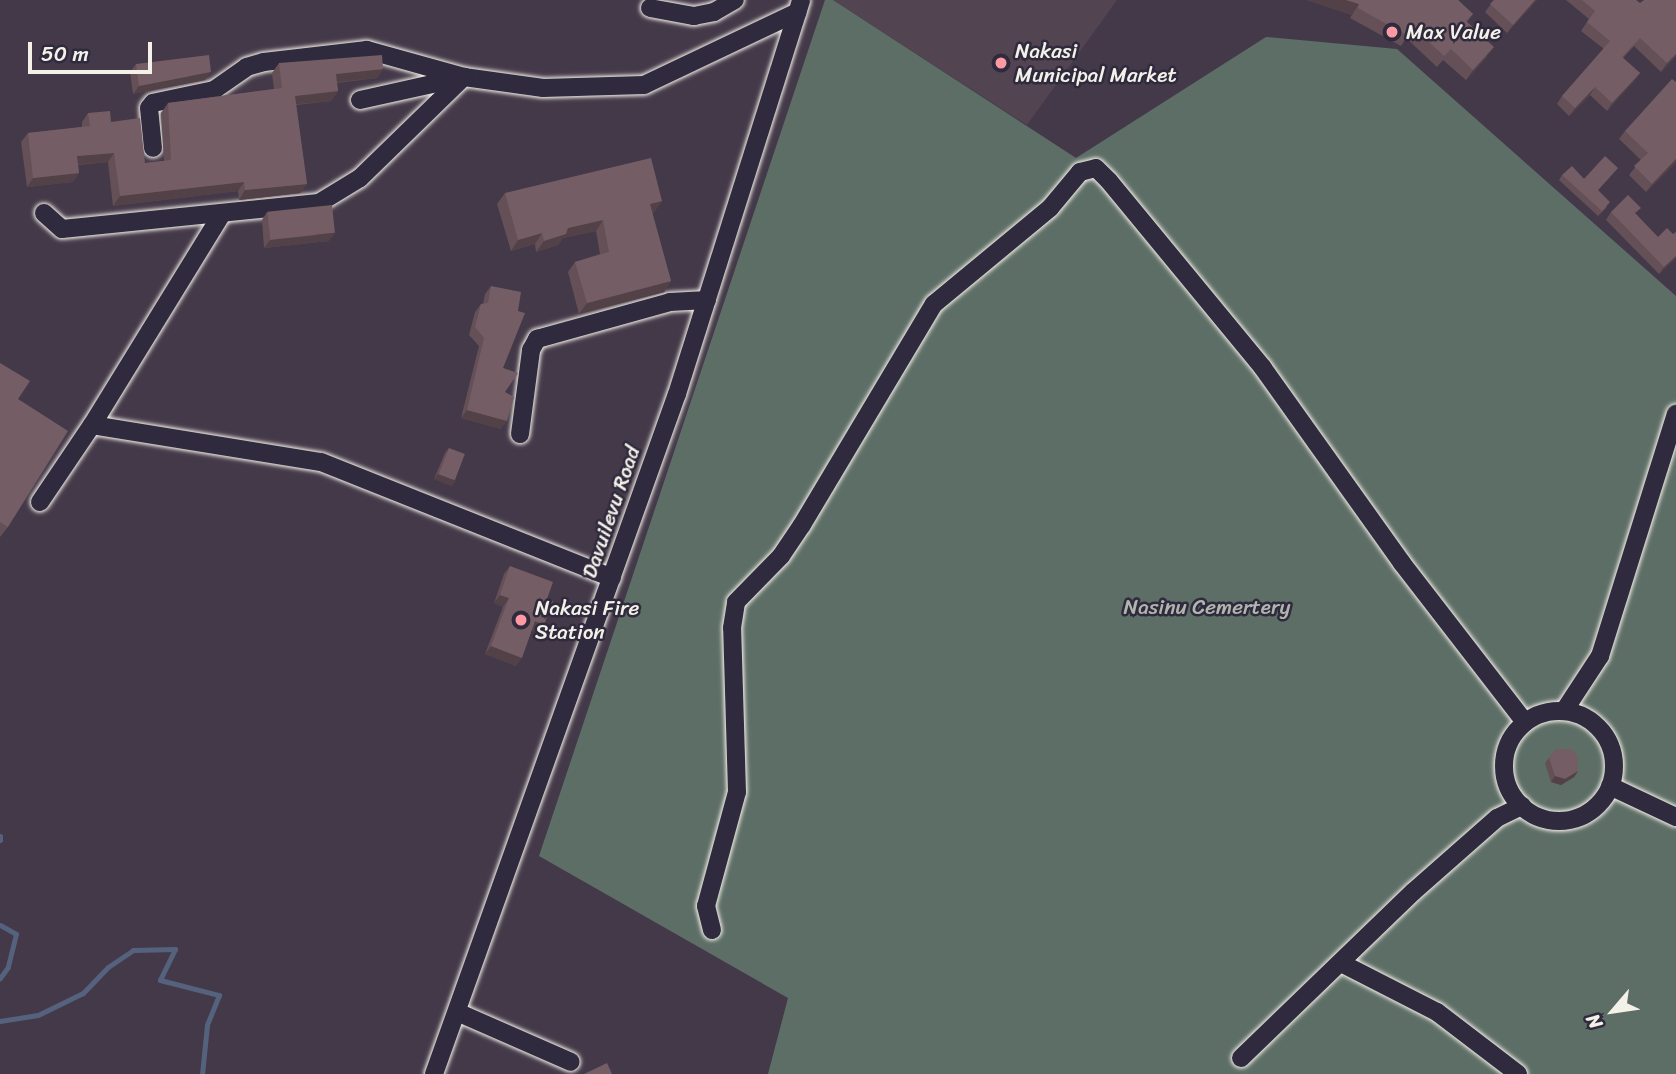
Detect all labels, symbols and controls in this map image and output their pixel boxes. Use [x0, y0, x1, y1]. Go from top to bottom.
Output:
place label: Max Value [1406, 19, 1499, 45]
marker: Max Value [1384, 24, 1400, 40]
scale bar [32, 28, 156, 72]
text: 50 m [41, 35, 89, 73]
place label: Nakasi Municipal Market [1015, 38, 1177, 88]
marker: Nakasi Municipal Market [993, 55, 1009, 71]
street label: Davuilevu Road [577, 443, 645, 581]
park label: Nasinu Cemertery [1124, 594, 1290, 620]
place label: Nakasi Fire Station [535, 595, 639, 645]
marker: Nakasi Fire Station [513, 612, 529, 628]
north arrow [1578, 976, 1648, 1046]
text: N [1577, 1008, 1612, 1035]

